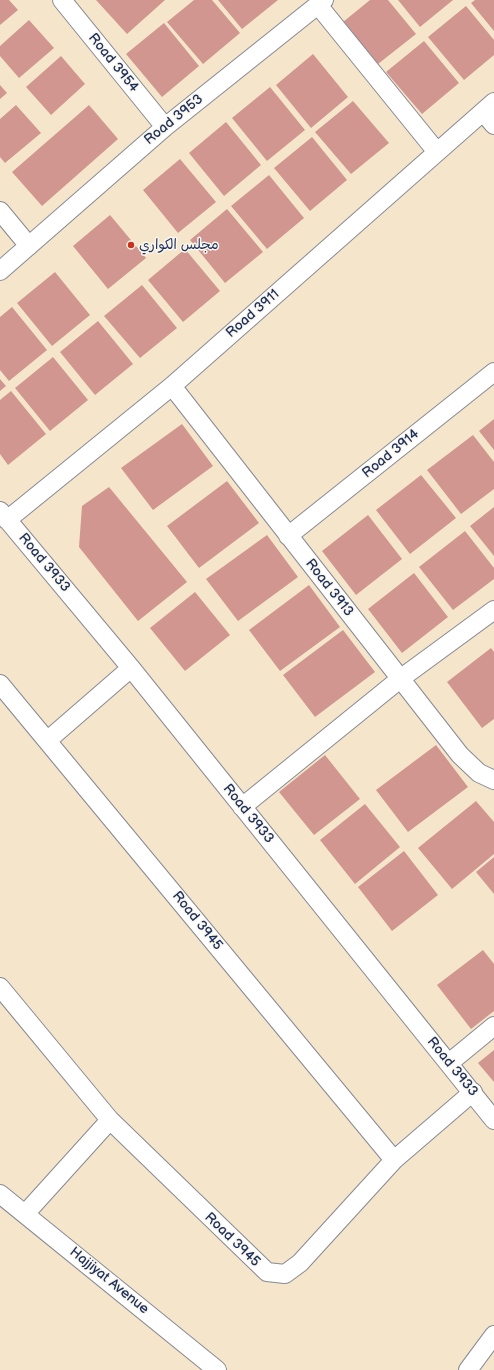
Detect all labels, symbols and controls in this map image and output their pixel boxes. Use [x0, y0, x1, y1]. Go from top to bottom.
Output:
street label: Road 3954 [84, 30, 142, 96]
street label: Road 3953 [141, 91, 207, 149]
place label: مجلس الكواري [139, 237, 219, 253]
marker: مجلس الكواري [126, 240, 136, 250]
street label: Road 3911 [223, 286, 283, 342]
street label: Road 3914 [359, 426, 423, 482]
street label: Road 3933 [15, 530, 73, 596]
street label: Road 3913 [301, 556, 357, 620]
street label: Road 3933 [219, 781, 277, 847]
street label: Road 3945 [168, 888, 226, 954]
street label: Road 3933 [423, 1034, 481, 1100]
street label: Road 3945 [201, 1209, 263, 1271]
street label: Hajjiyat Avenue [66, 1244, 152, 1318]

